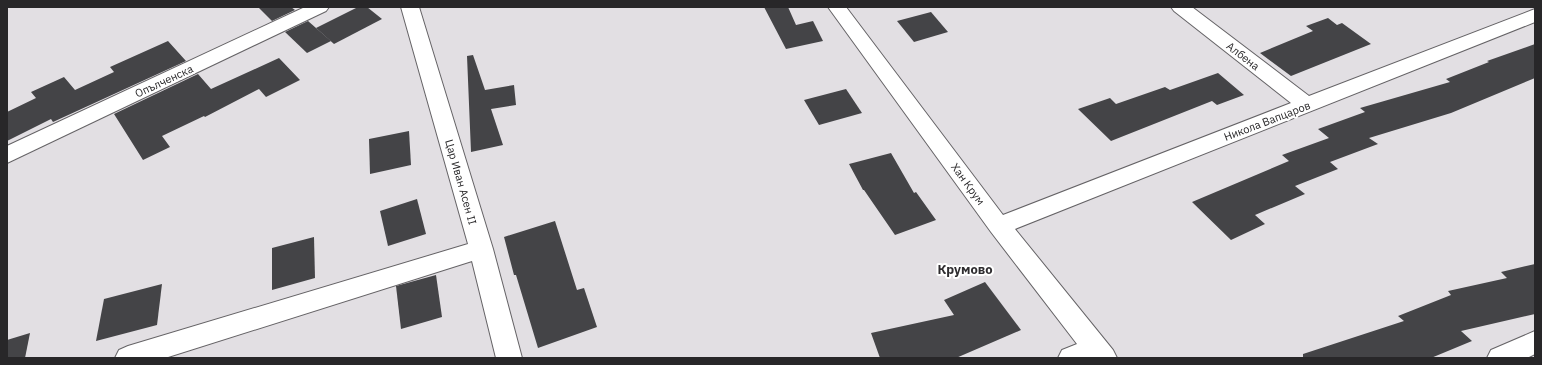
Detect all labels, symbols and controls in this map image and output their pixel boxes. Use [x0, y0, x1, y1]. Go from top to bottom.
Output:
street label: Албена [1224, 39, 1262, 73]
street label: Опълченска [133, 61, 195, 101]
street label: Никола Вапцаров [1222, 98, 1312, 144]
street label: Цар Иван Асен II [442, 138, 480, 226]
street label: Хан Крум [948, 160, 988, 208]
district label: Крумово [937, 261, 993, 278]

